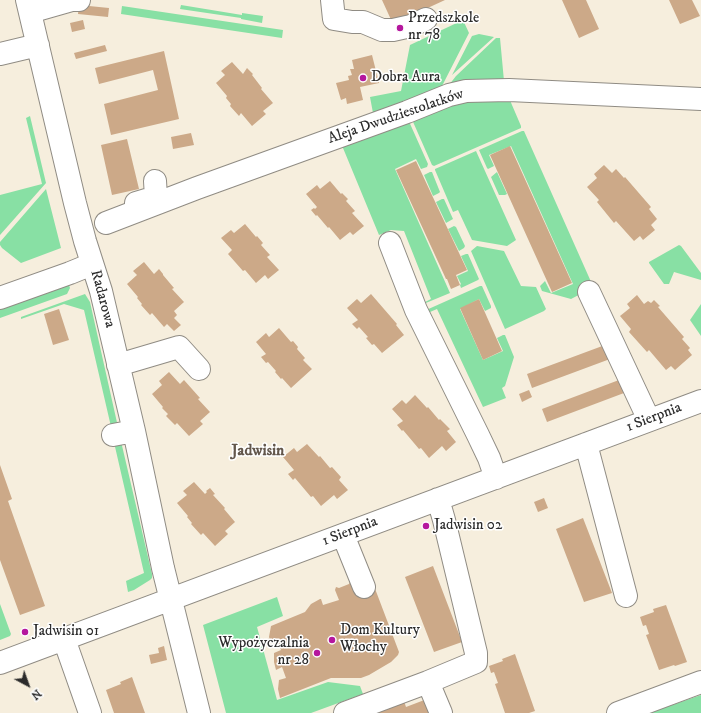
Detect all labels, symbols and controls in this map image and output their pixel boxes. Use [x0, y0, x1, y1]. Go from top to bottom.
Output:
place label: Przedszkole nr 78 [408, 10, 479, 45]
marker: Przedszkole nr 78 [395, 23, 405, 33]
place label: Dobra Aura [371, 69, 440, 87]
marker: Dobra Aura [358, 73, 368, 83]
street label: Aleja Dwudziestolatków [326, 85, 466, 149]
street label: Radarowa [86, 268, 118, 330]
street label: 1 Sierpnia [624, 399, 684, 437]
district label: Jadwisin [232, 442, 284, 462]
street label: 1 Sierpnia [320, 513, 380, 551]
place label: Jadwisin 02 [434, 517, 502, 535]
marker: Jadwisin 02 [421, 521, 431, 531]
place label: Dom Kultury Włochy [340, 622, 420, 657]
place label: Jadwisin 01 [33, 623, 99, 641]
marker: Jadwisin 01 [20, 627, 30, 637]
place label: Wypożyczalnia nr 28 [218, 635, 309, 670]
marker: Dom Kultury Włochy [327, 635, 337, 645]
marker: Wypożyczalnia nr 28 [312, 648, 322, 658]
north arrow [8, 665, 48, 705]
text: N [28, 686, 44, 702]

